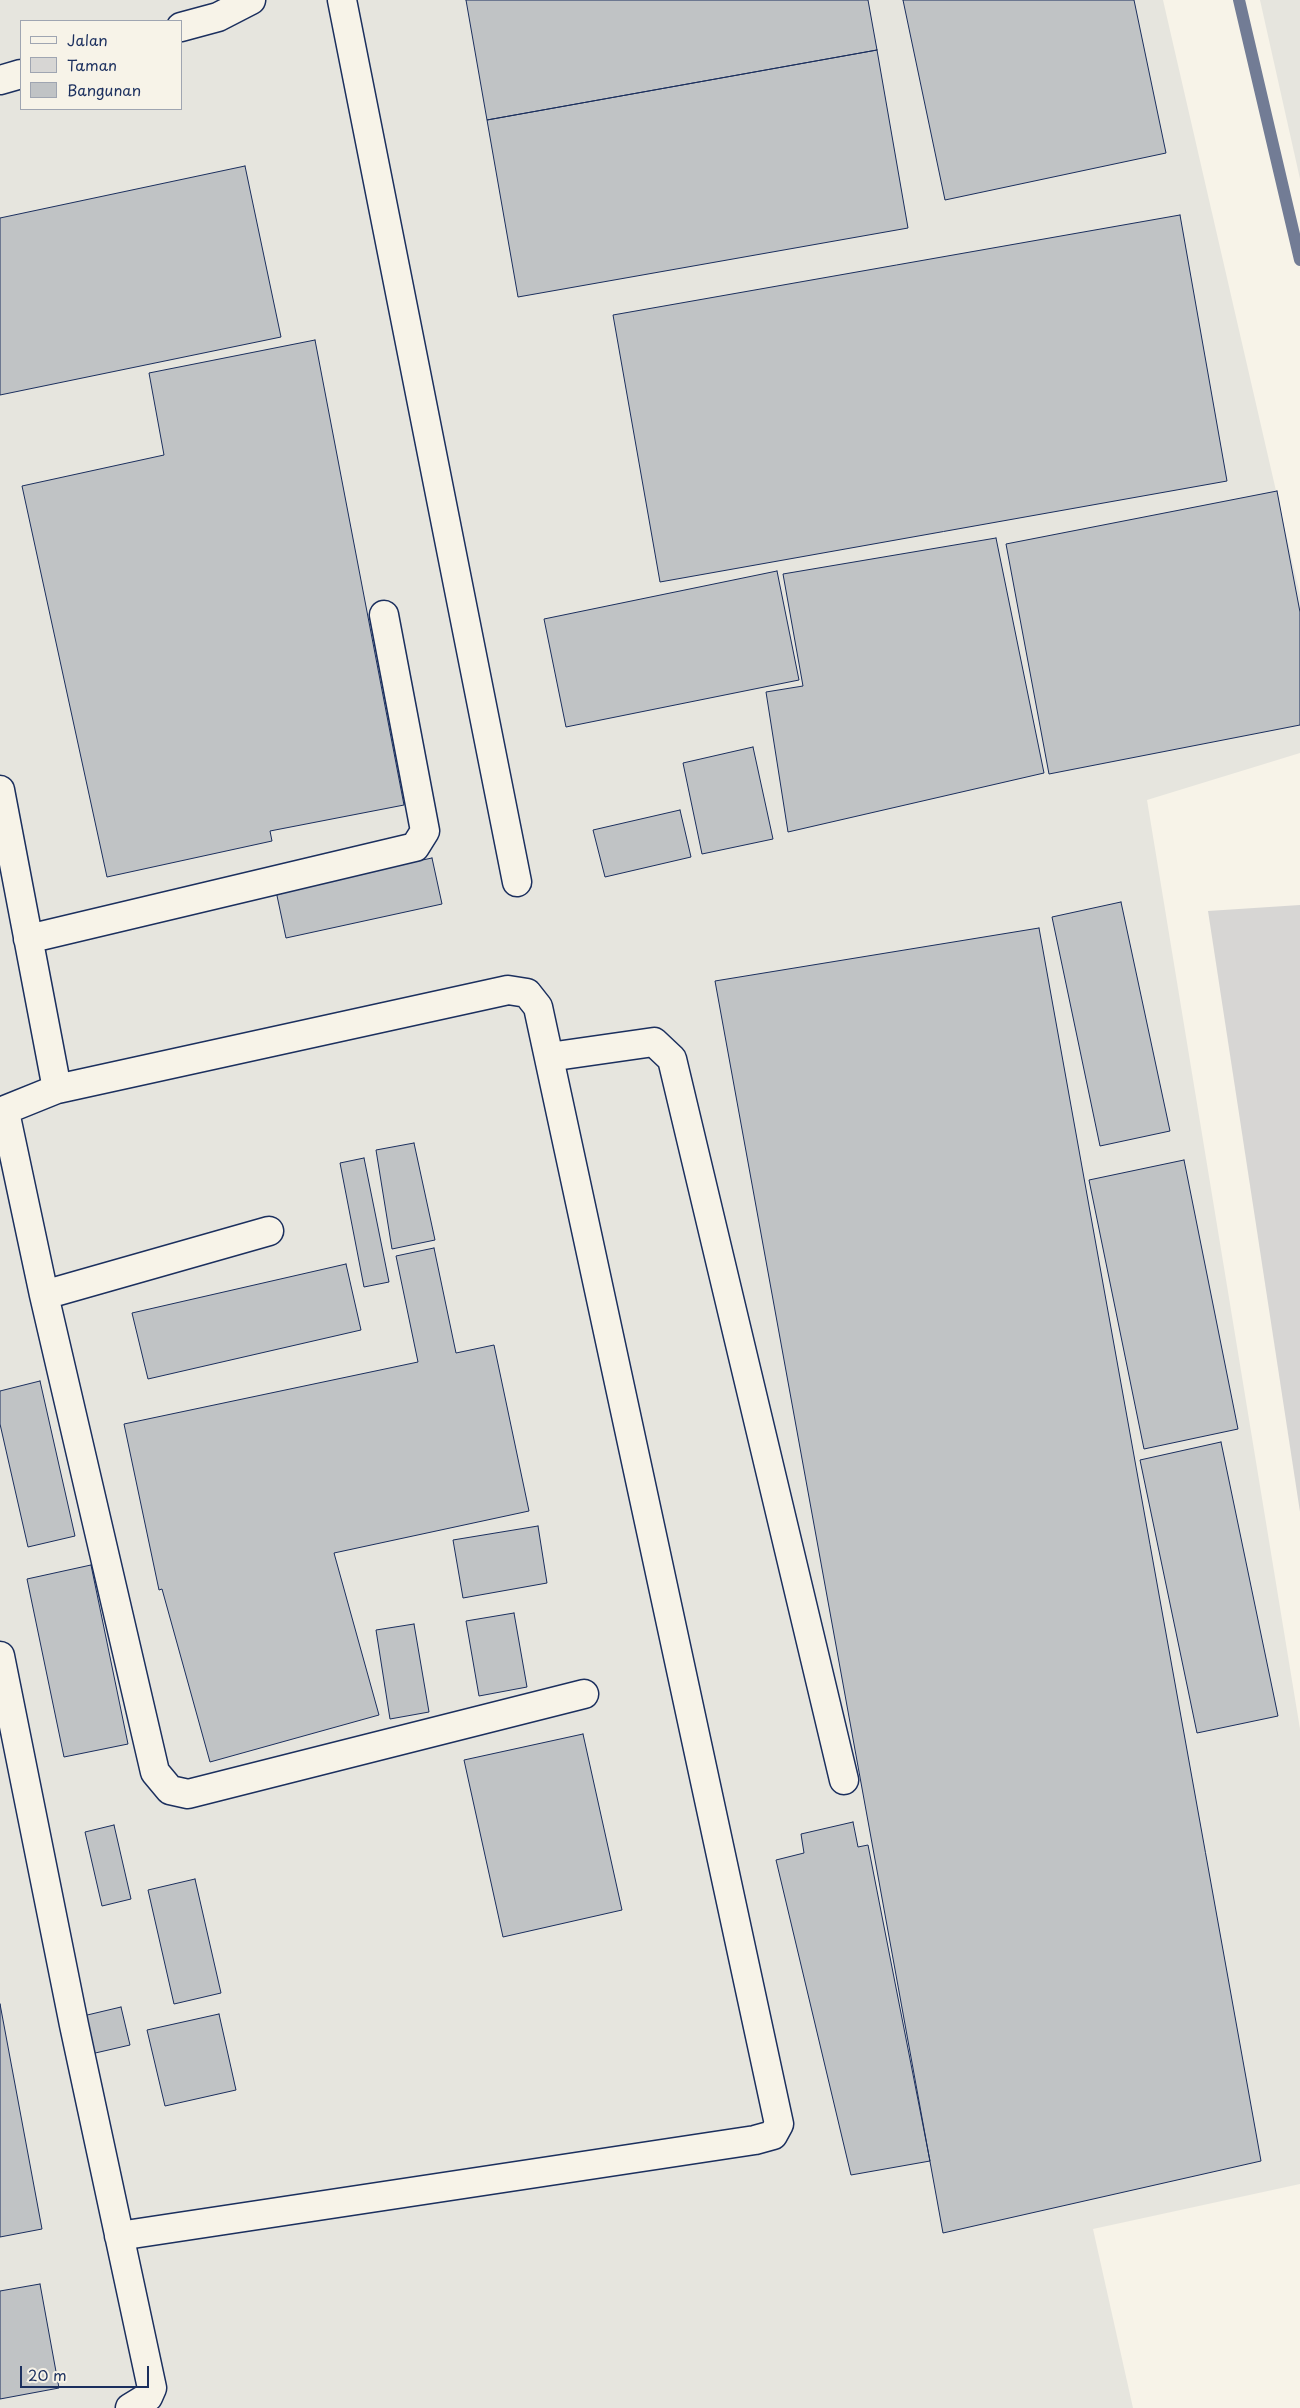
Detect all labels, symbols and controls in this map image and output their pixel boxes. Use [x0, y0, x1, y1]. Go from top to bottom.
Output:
legend [20, 20, 182, 110]
text: Jalan [67, 28, 108, 51]
text: Taman [67, 53, 117, 76]
text: Bangunan [67, 78, 141, 101]
scale bar [22, 2356, 151, 2388]
text: 20 m [28, 2363, 67, 2386]

